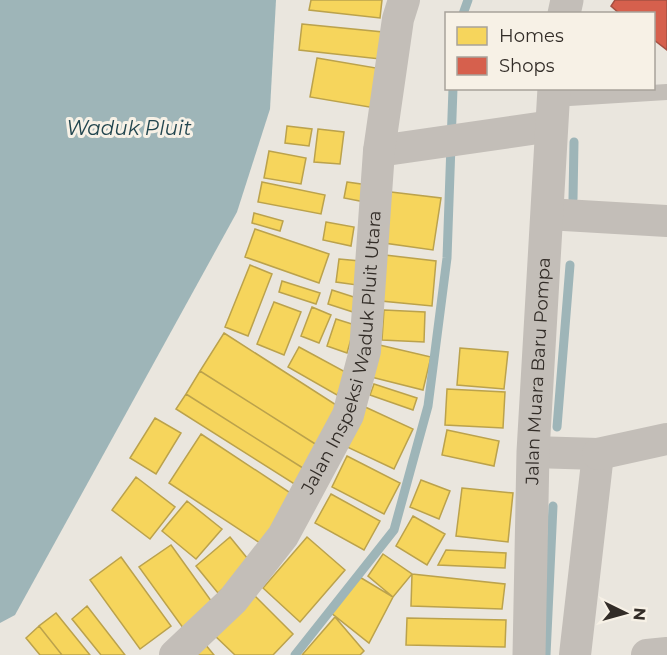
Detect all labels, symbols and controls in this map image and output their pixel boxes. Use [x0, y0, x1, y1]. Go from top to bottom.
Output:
legend [445, 12, 655, 90]
text: Homes [499, 25, 564, 47]
text: Shops [499, 55, 555, 77]
water label: Waduk Pluit [66, 116, 192, 140]
street label: Jalan Inspeksi Waduk Pluit Utara [296, 210, 386, 499]
street label: Jalan Muara Baru Pompa [521, 257, 555, 486]
north arrow [595, 583, 655, 643]
text: N [629, 607, 649, 622]

